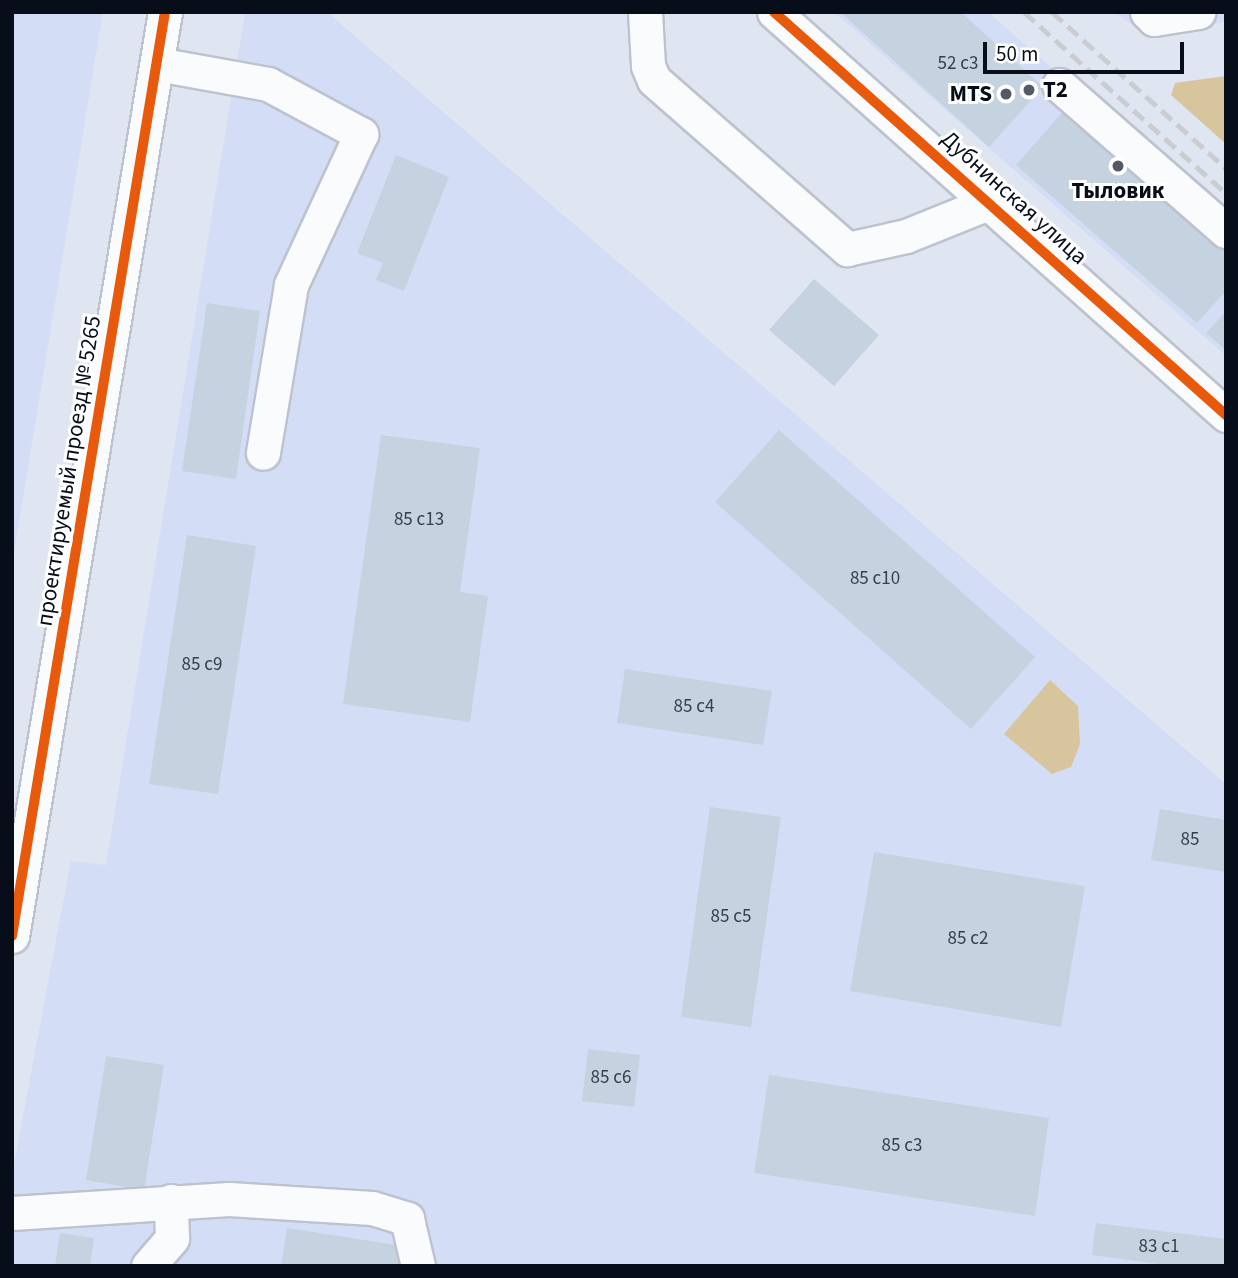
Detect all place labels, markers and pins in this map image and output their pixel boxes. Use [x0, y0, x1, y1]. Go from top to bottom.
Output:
place label: T2 [1043, 76, 1068, 104]
place label: MTS [949, 80, 992, 108]
marker: T2 [1021, 82, 1037, 98]
marker: MTS [998, 86, 1014, 102]
marker: Тыловик [1110, 158, 1126, 174]
place label: Тыловик [1072, 177, 1164, 205]

